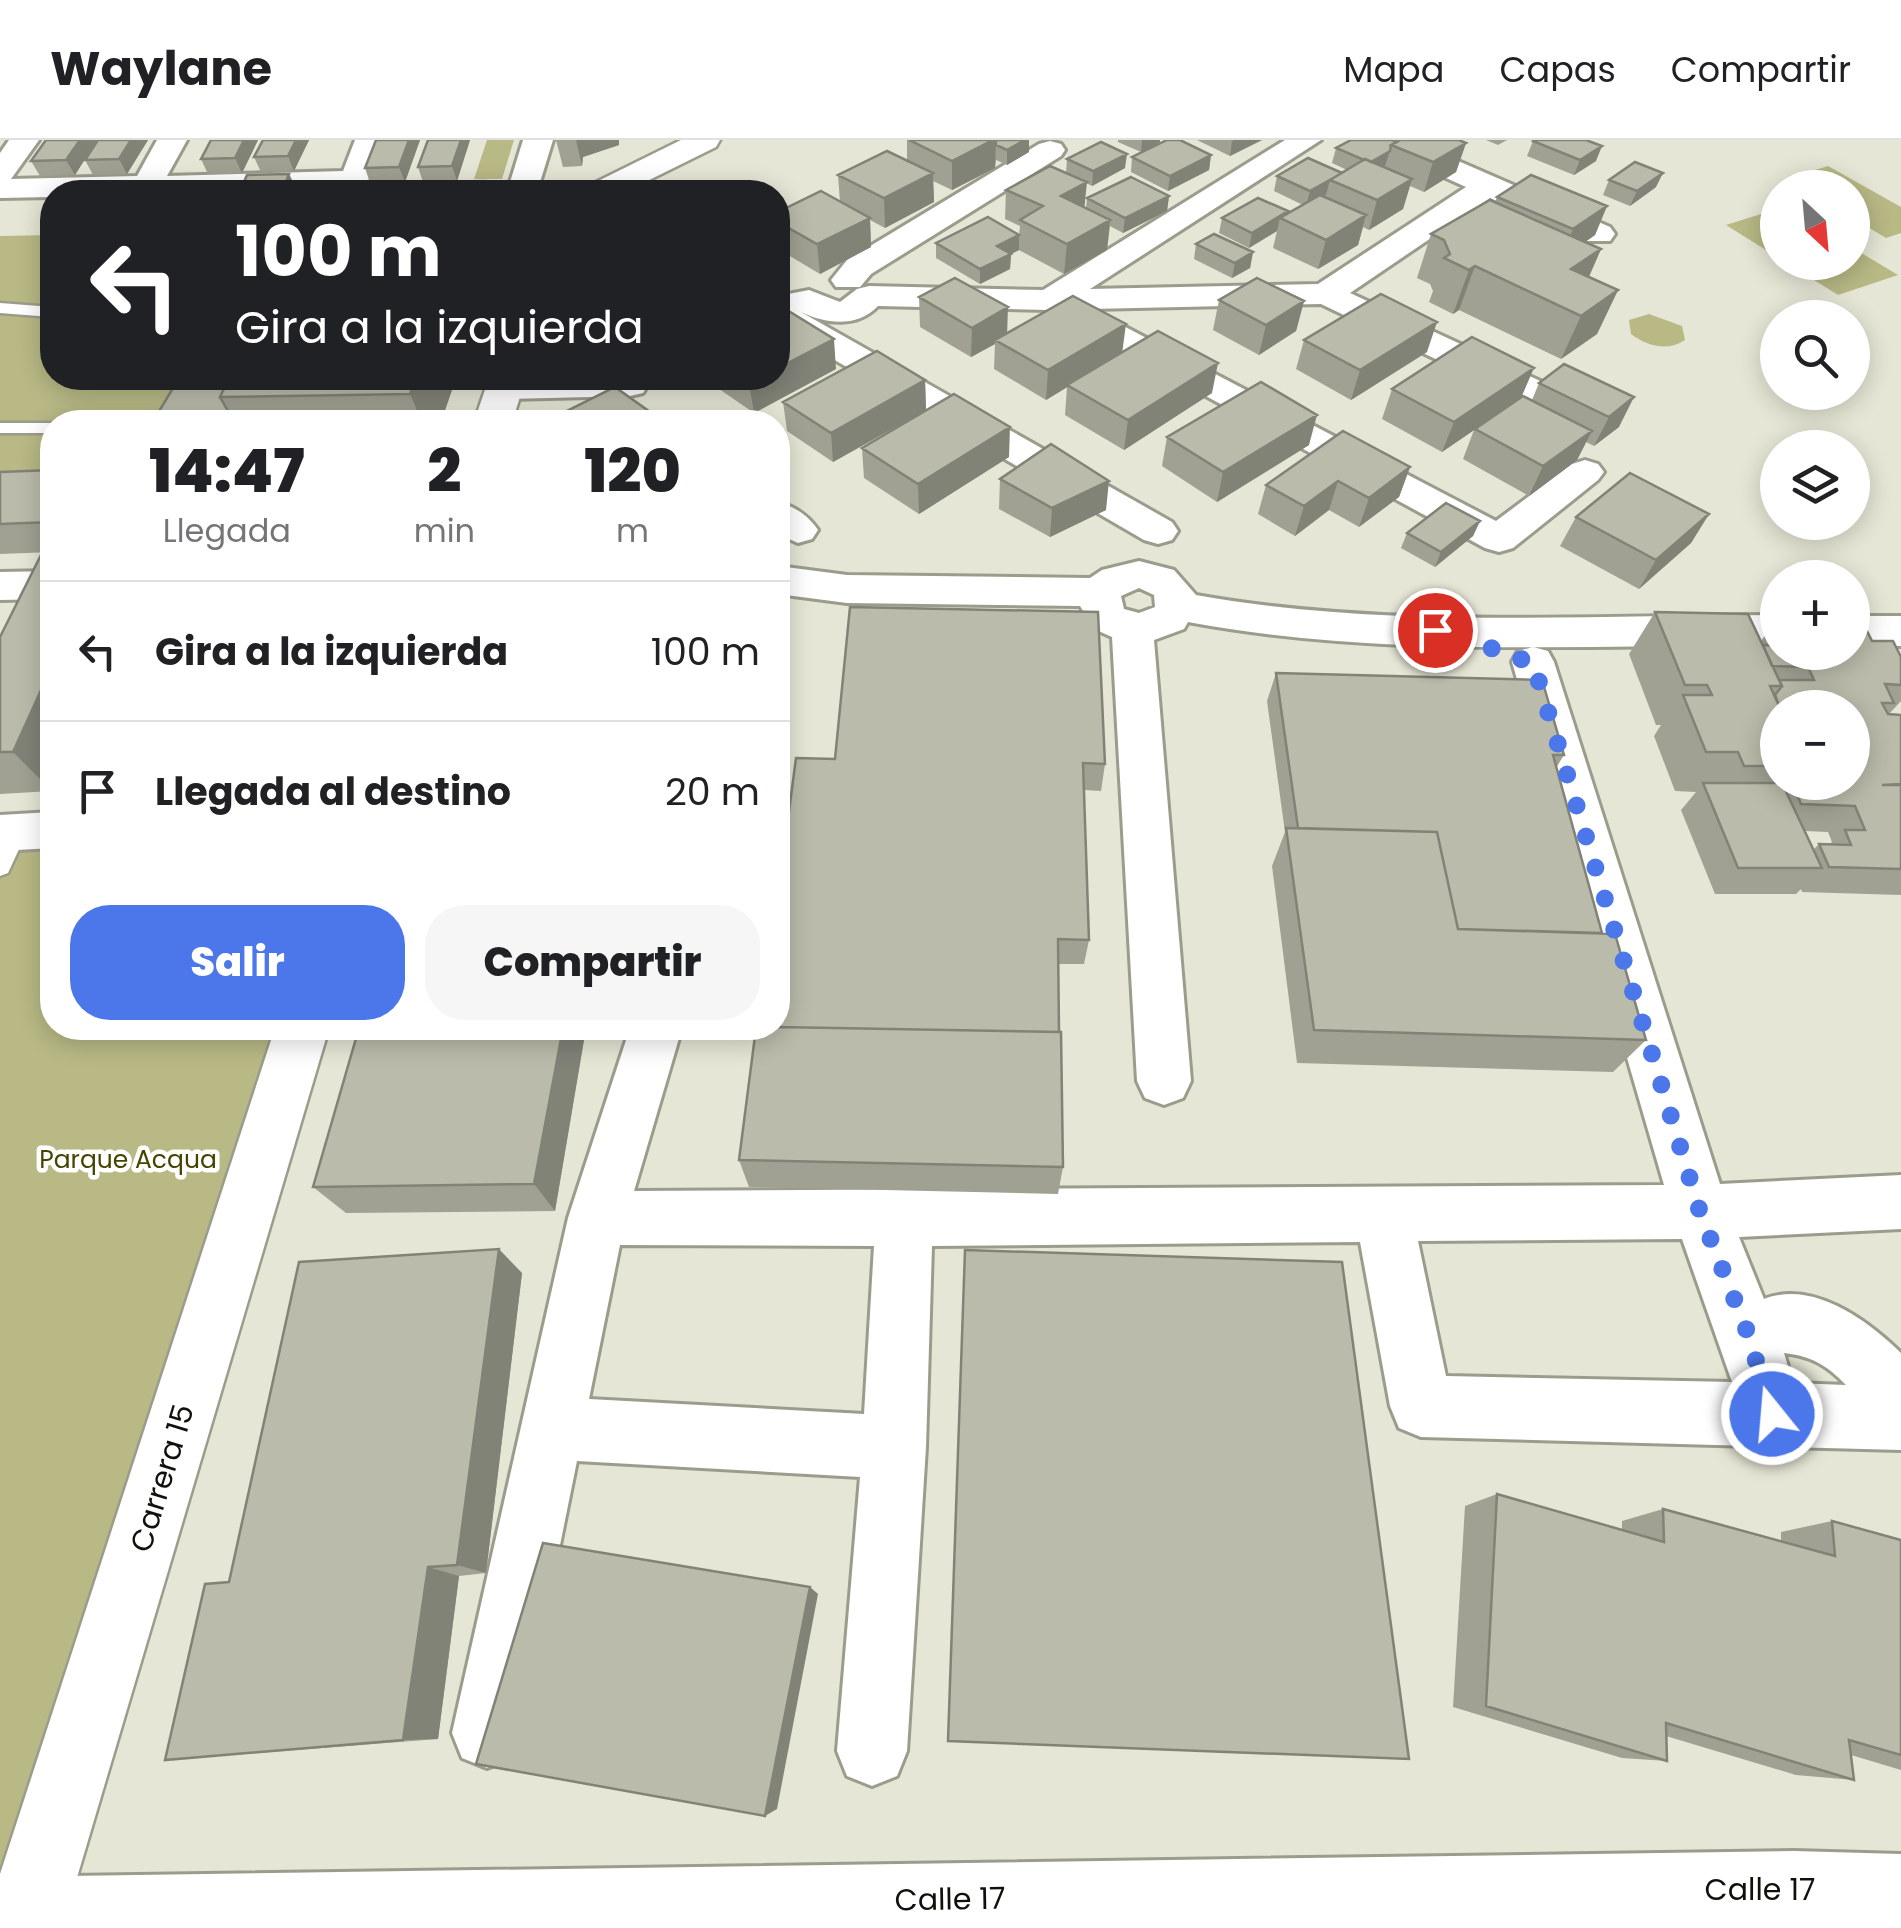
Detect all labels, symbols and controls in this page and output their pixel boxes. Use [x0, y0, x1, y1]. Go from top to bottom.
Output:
text: Waylane [50, 35, 272, 102]
text: Mapa [1343, 45, 1444, 94]
text: Capas [1499, 45, 1616, 94]
text: Compartir [1671, 45, 1851, 94]
north arrow [1760, 170, 1870, 280]
map controls [1760, 170, 1870, 800]
text: 100 m [235, 202, 442, 301]
icon: left [70, 220, 200, 350]
text: Gira a la izquierda [235, 296, 644, 359]
button: search [1760, 300, 1870, 410]
text: 14:47 [149, 429, 305, 513]
text: 2 [427, 429, 461, 513]
text: 120 [584, 429, 681, 513]
button: layers [1760, 430, 1870, 540]
text: Llegada [163, 508, 291, 553]
text: min [414, 508, 475, 553]
text: m [616, 508, 649, 553]
button: + [1760, 560, 1870, 670]
pin [1393, 588, 1478, 673]
icon: arrive [1408, 603, 1463, 658]
icon: left [70, 624, 125, 679]
text: Gira a la izquierda [155, 625, 508, 678]
text: 100 m [651, 625, 760, 678]
button: − [1760, 690, 1870, 800]
icon: arrive [70, 764, 125, 819]
text: Llegada al destino [155, 765, 511, 818]
text: 20 m [665, 765, 760, 818]
button: Salir [70, 905, 405, 1020]
button: Compartir [425, 905, 760, 1020]
park label: Parque Acqua [39, 1142, 217, 1177]
position arrow [1720, 1362, 1824, 1466]
street label: Carrera 15 [119, 1399, 205, 1557]
street label: Calle 17 [1705, 1868, 1815, 1911]
street label: Calle 17 [894, 1877, 1006, 1921]

